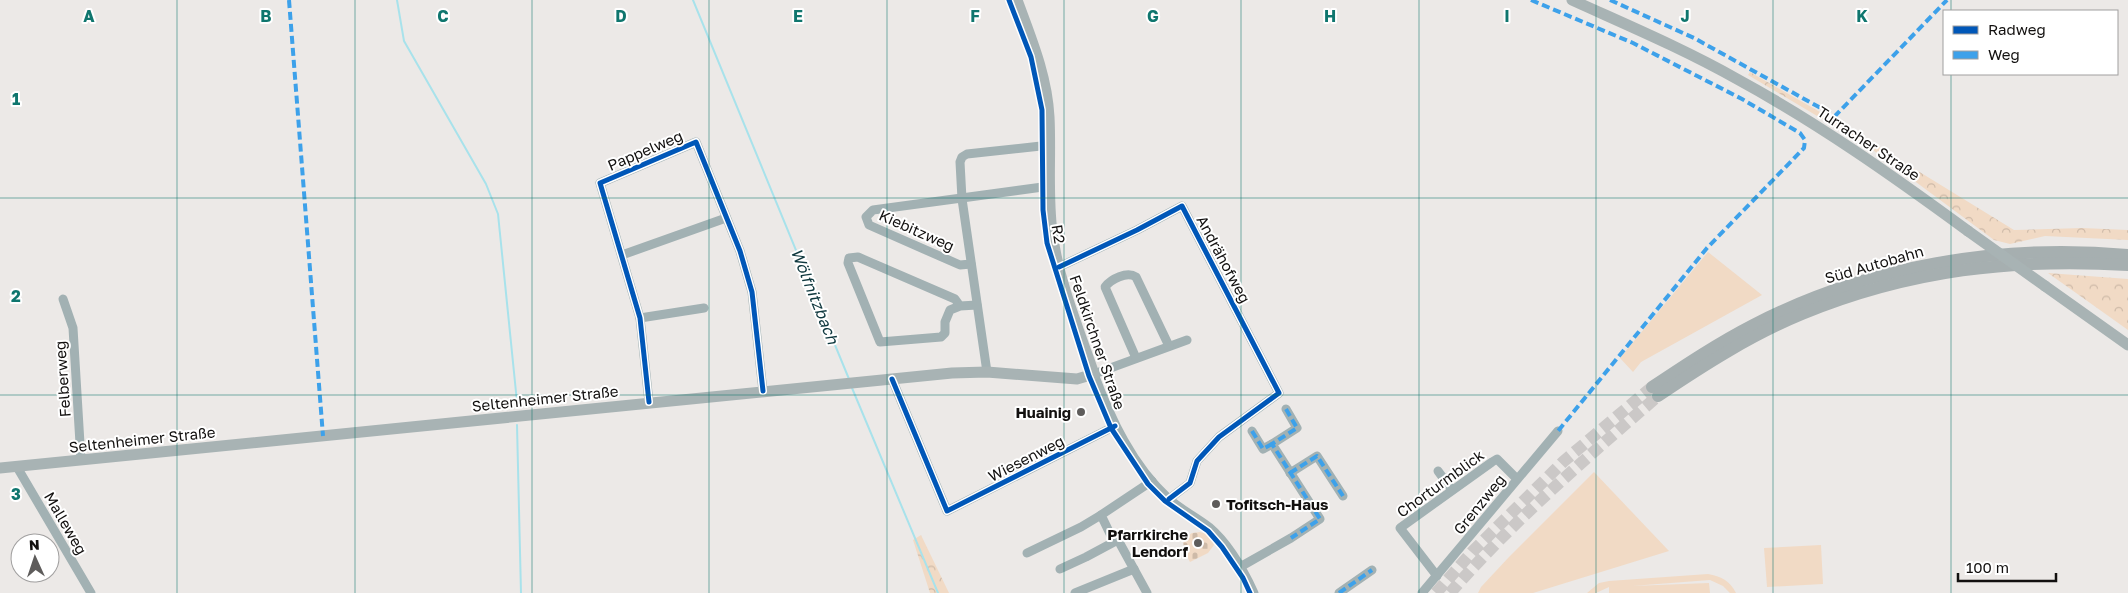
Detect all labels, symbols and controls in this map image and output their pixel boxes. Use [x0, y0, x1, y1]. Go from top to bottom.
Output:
text: A [83, 6, 95, 26]
text: B [260, 6, 272, 26]
text: C [437, 6, 449, 26]
text: D [615, 6, 627, 26]
text: E [793, 6, 803, 26]
text: F [970, 6, 980, 26]
text: G [1147, 6, 1159, 26]
text: H [1324, 6, 1336, 26]
text: I [1504, 6, 1510, 26]
text: J [1680, 6, 1690, 26]
text: K [1856, 6, 1868, 26]
legend [1943, 10, 2118, 75]
text: Radweg [1988, 20, 2046, 38]
text: Weg [1988, 45, 2020, 63]
text: 1 [12, 89, 20, 109]
street label: Turracher Straße [1814, 102, 1924, 184]
street label: Pappelweg [605, 126, 685, 174]
street label: Kiebitzweg [877, 205, 957, 255]
street label: Andrähofweg [1193, 212, 1255, 306]
street label: R2 [1049, 223, 1069, 245]
street label: Süd Autobahn [1823, 241, 1925, 287]
water label: Wölfnitzbach [787, 245, 844, 348]
street label: Feldkirchner Straße [1066, 272, 1130, 412]
text: 2 [11, 286, 21, 306]
street label: Felberweg [50, 340, 74, 418]
street label: Seltenheimer Straße [471, 381, 619, 415]
place label: Huainig [1015, 403, 1071, 421]
marker: Huainig [1075, 406, 1087, 418]
street label: Seltenheimer Straße [68, 422, 216, 456]
street label: Wiesenweg [985, 431, 1067, 485]
street label: Chorturmblick [1393, 445, 1488, 521]
street label: Grenzweg [1449, 470, 1509, 538]
text: 3 [11, 484, 21, 504]
street label: Malleweg [41, 488, 91, 558]
place label: Tofitsch-Haus [1226, 495, 1328, 513]
marker: Tofitsch-Haus [1210, 498, 1222, 510]
place label: Pfarrkirche Lendorf [1107, 525, 1189, 560]
north arrow [10, 533, 60, 583]
text: N [29, 536, 40, 553]
marker: Pfarrkirche Lendorf [1192, 537, 1204, 549]
scale bar [1958, 550, 2056, 582]
text: 100 m [1966, 558, 2009, 576]

